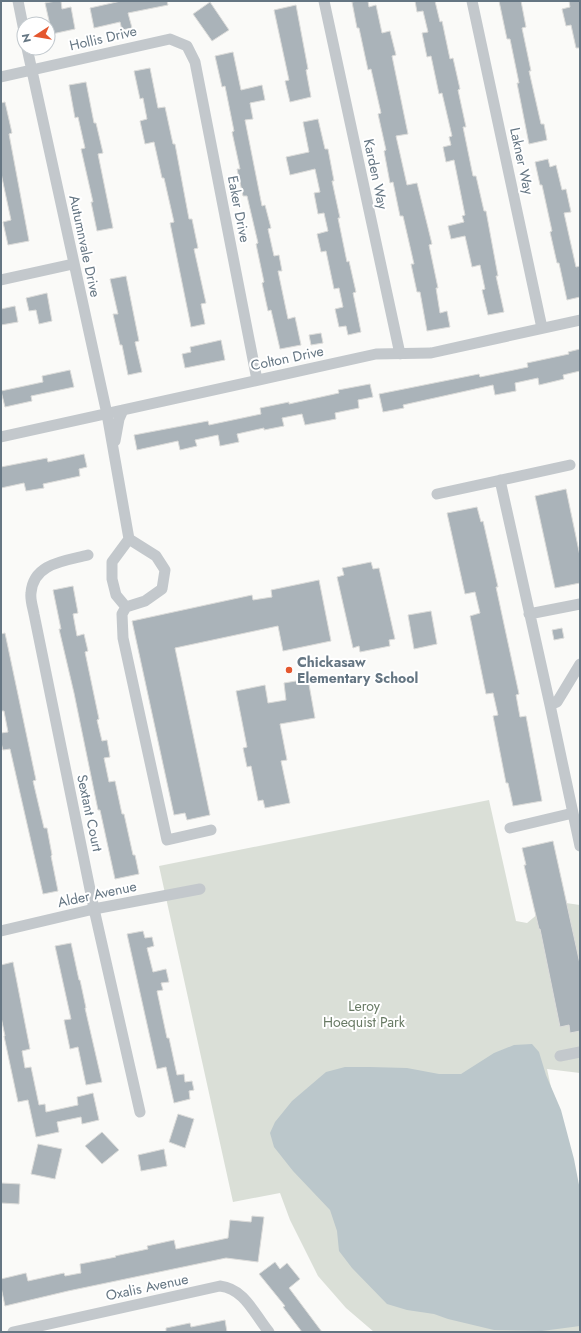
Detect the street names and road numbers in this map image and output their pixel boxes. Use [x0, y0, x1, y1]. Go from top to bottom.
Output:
street label: Hollis Drive [67, 21, 139, 55]
street label: Lakner Way [505, 126, 539, 197]
street label: Karden Way [359, 137, 393, 212]
street label: Eaker Drive [223, 174, 255, 244]
street label: Autumnvale Drive [64, 193, 106, 299]
street label: Colton Drive [249, 341, 325, 375]
street label: Sextant Court [72, 773, 108, 854]
street label: Alder Avenue [56, 876, 138, 912]
street label: Oxalis Avenue [104, 1268, 190, 1306]

